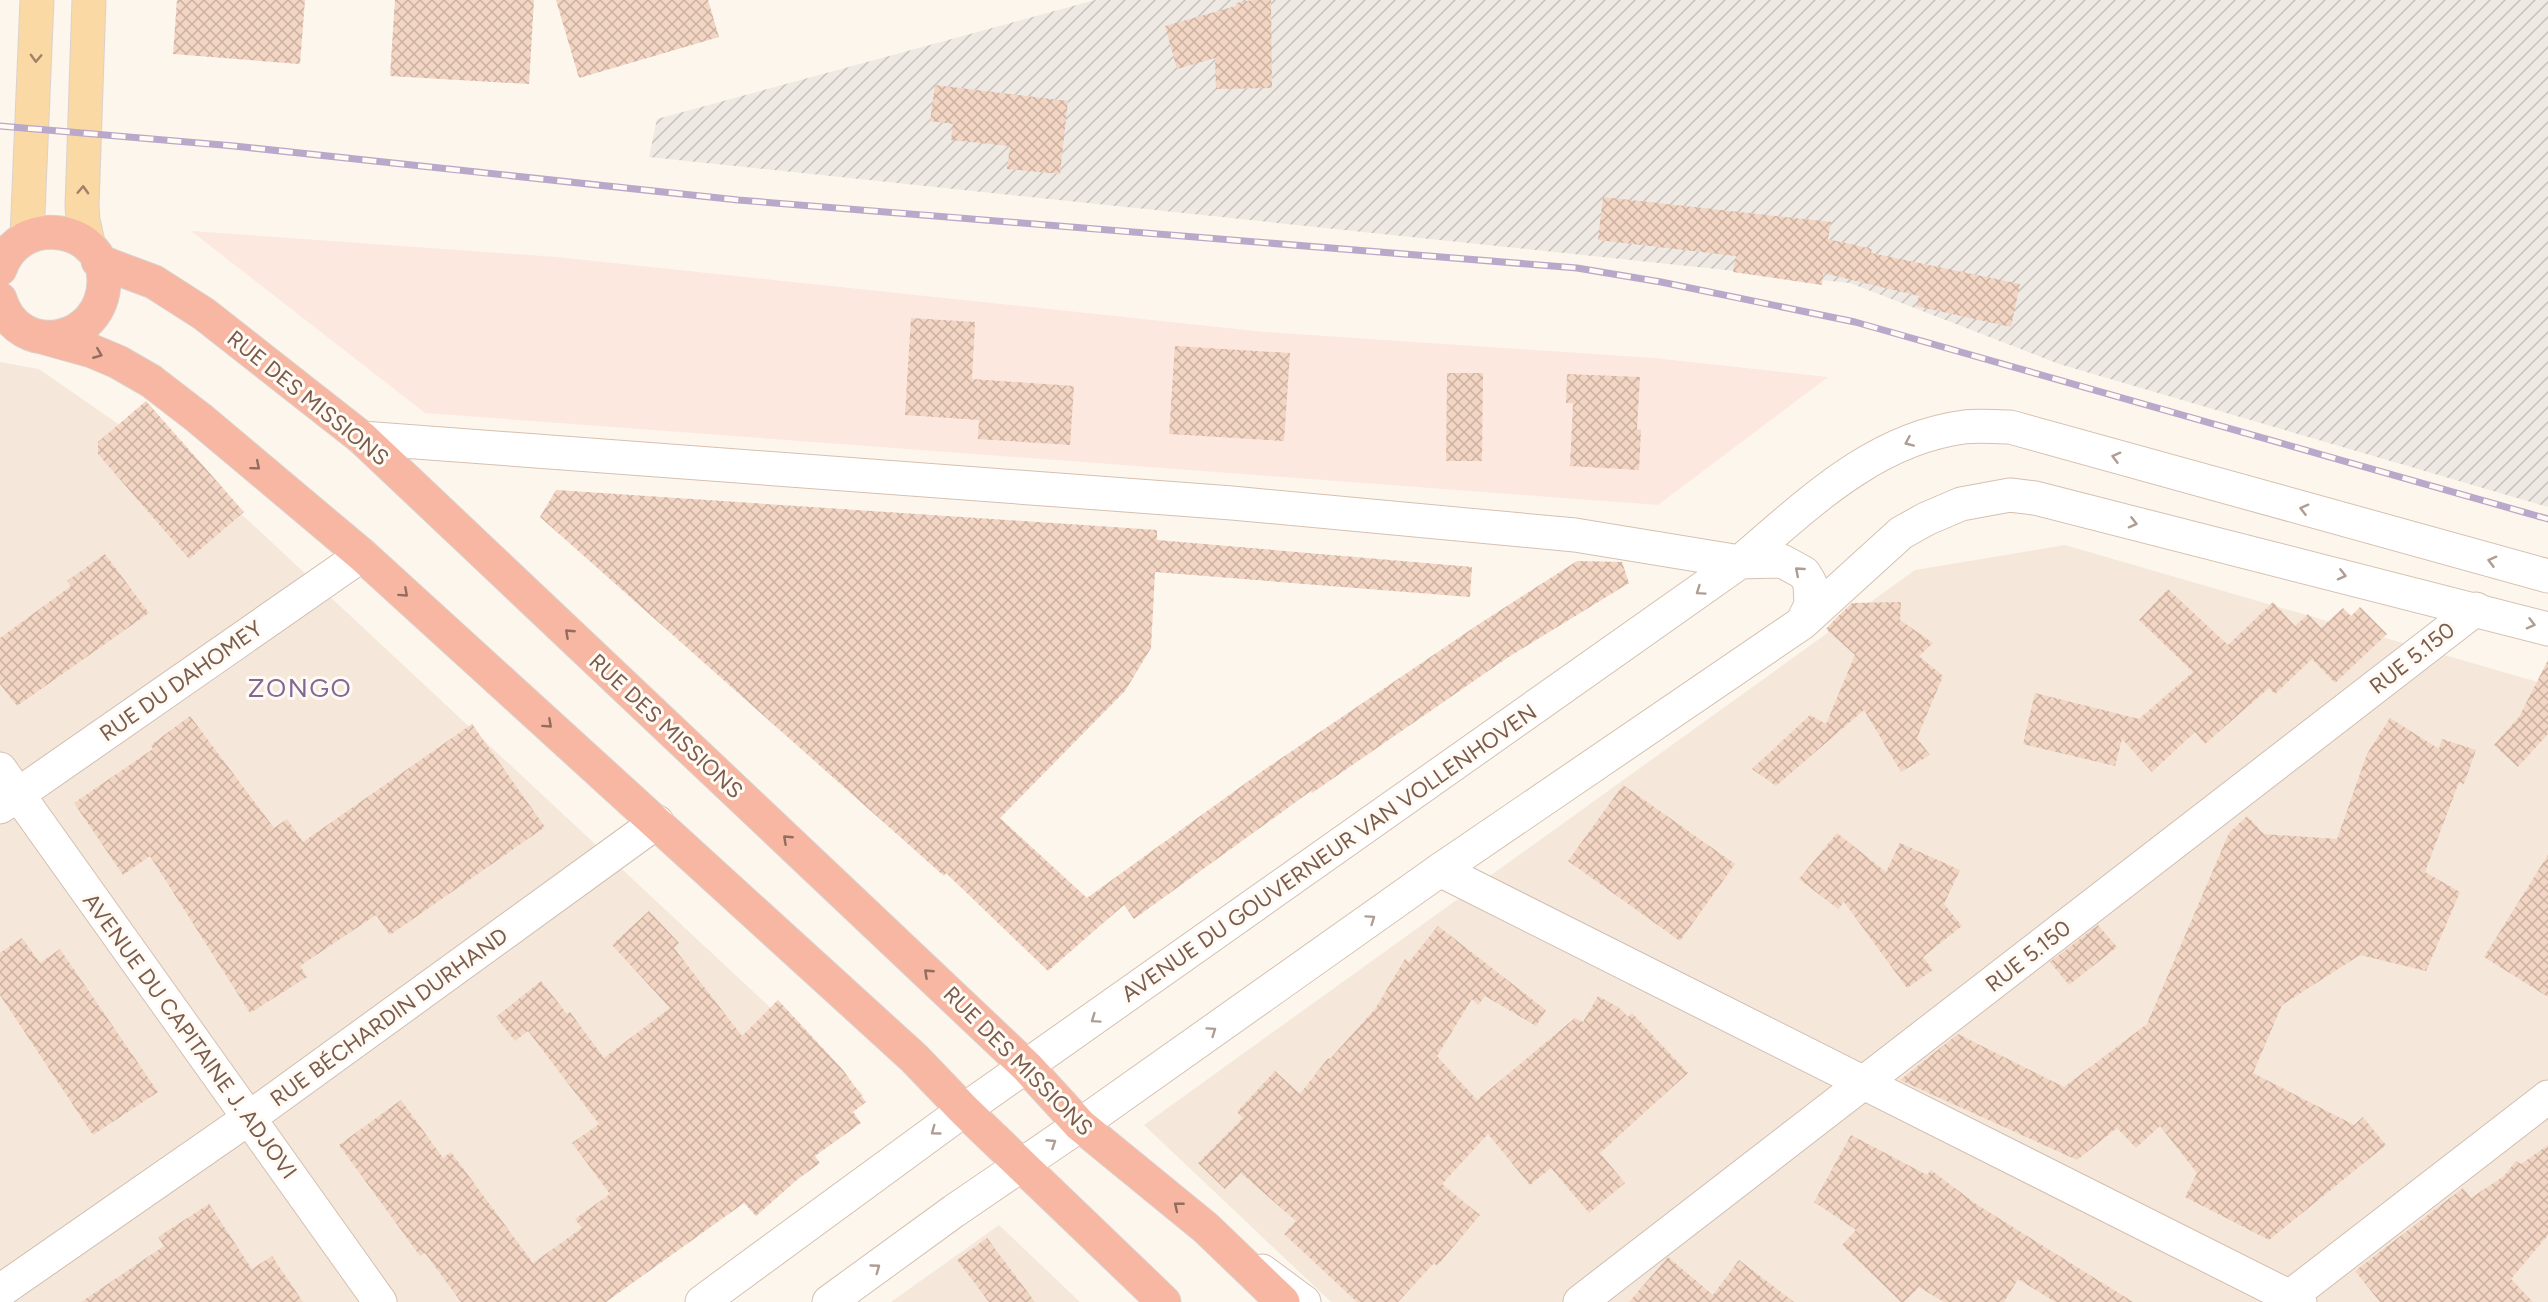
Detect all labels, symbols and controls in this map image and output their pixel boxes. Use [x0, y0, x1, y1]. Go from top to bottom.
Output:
one-way arrow [29, 54, 42, 63]
one-way arrow [76, 185, 89, 194]
street label: RUE DES MISSIONS [222, 325, 394, 471]
one-way arrow [92, 346, 102, 359]
one-way arrow [1904, 435, 1915, 447]
one-way arrow [2111, 452, 2122, 464]
one-way arrow [249, 459, 260, 470]
one-way arrow [2299, 504, 2310, 516]
one-way arrow [2128, 515, 2138, 528]
one-way arrow [2487, 556, 2498, 568]
one-way arrow [1795, 568, 1806, 579]
one-way arrow [2337, 568, 2347, 581]
one-way arrow [1695, 584, 1706, 595]
one-way arrow [397, 586, 408, 597]
street label: RUE DU DAHOMEY [94, 614, 268, 747]
street label: RUE 5.150 [2364, 616, 2460, 700]
one-way arrow [2526, 617, 2536, 630]
one-way arrow [565, 630, 576, 641]
street label: RUE DES MISSIONS [584, 648, 748, 804]
district label: ZONGO [248, 672, 352, 704]
street label: AVENUE DU GOUVERNEUR VAN VOLLENHOVEN [1116, 698, 1542, 1008]
one-way arrow [541, 717, 552, 728]
one-way arrow [783, 836, 794, 847]
street label: AVENUE DU CAPITAINE J. ADJOVI [77, 888, 303, 1184]
street label: RUE 5.150 [1980, 914, 2076, 998]
one-way arrow [1365, 915, 1376, 926]
street label: RUE BÉCHARDIN DURHAND [265, 922, 513, 1112]
one-way arrow [925, 970, 936, 981]
street label: RUE DES MISSIONS [938, 981, 1098, 1141]
one-way arrow [1091, 1012, 1102, 1023]
one-way arrow [1206, 1027, 1217, 1038]
one-way arrow [931, 1124, 942, 1135]
one-way arrow [1046, 1139, 1057, 1150]
one-way arrow [1174, 1202, 1185, 1213]
one-way arrow [869, 1264, 880, 1275]

